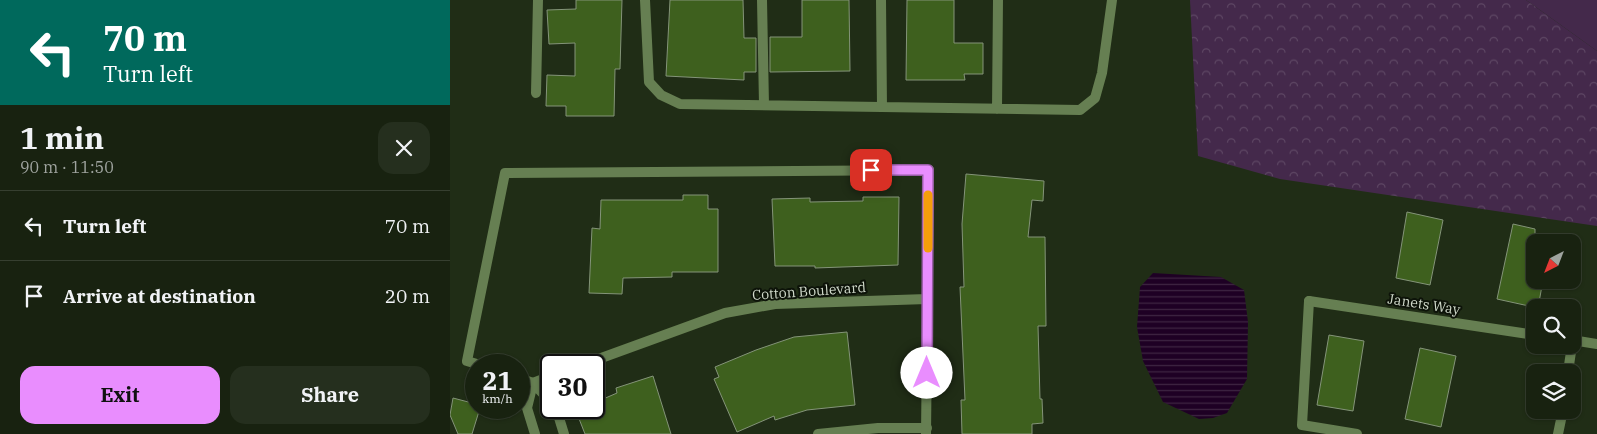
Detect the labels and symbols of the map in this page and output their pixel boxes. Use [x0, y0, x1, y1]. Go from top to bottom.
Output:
pin [850, 149, 892, 191]
north arrow [1526, 234, 1581, 289]
street label: Cotton Boulevard [752, 278, 867, 304]
street label: Janets Way [1386, 289, 1462, 319]
position arrow [900, 346, 952, 398]
speed limit sign: 30 [540, 354, 605, 419]

